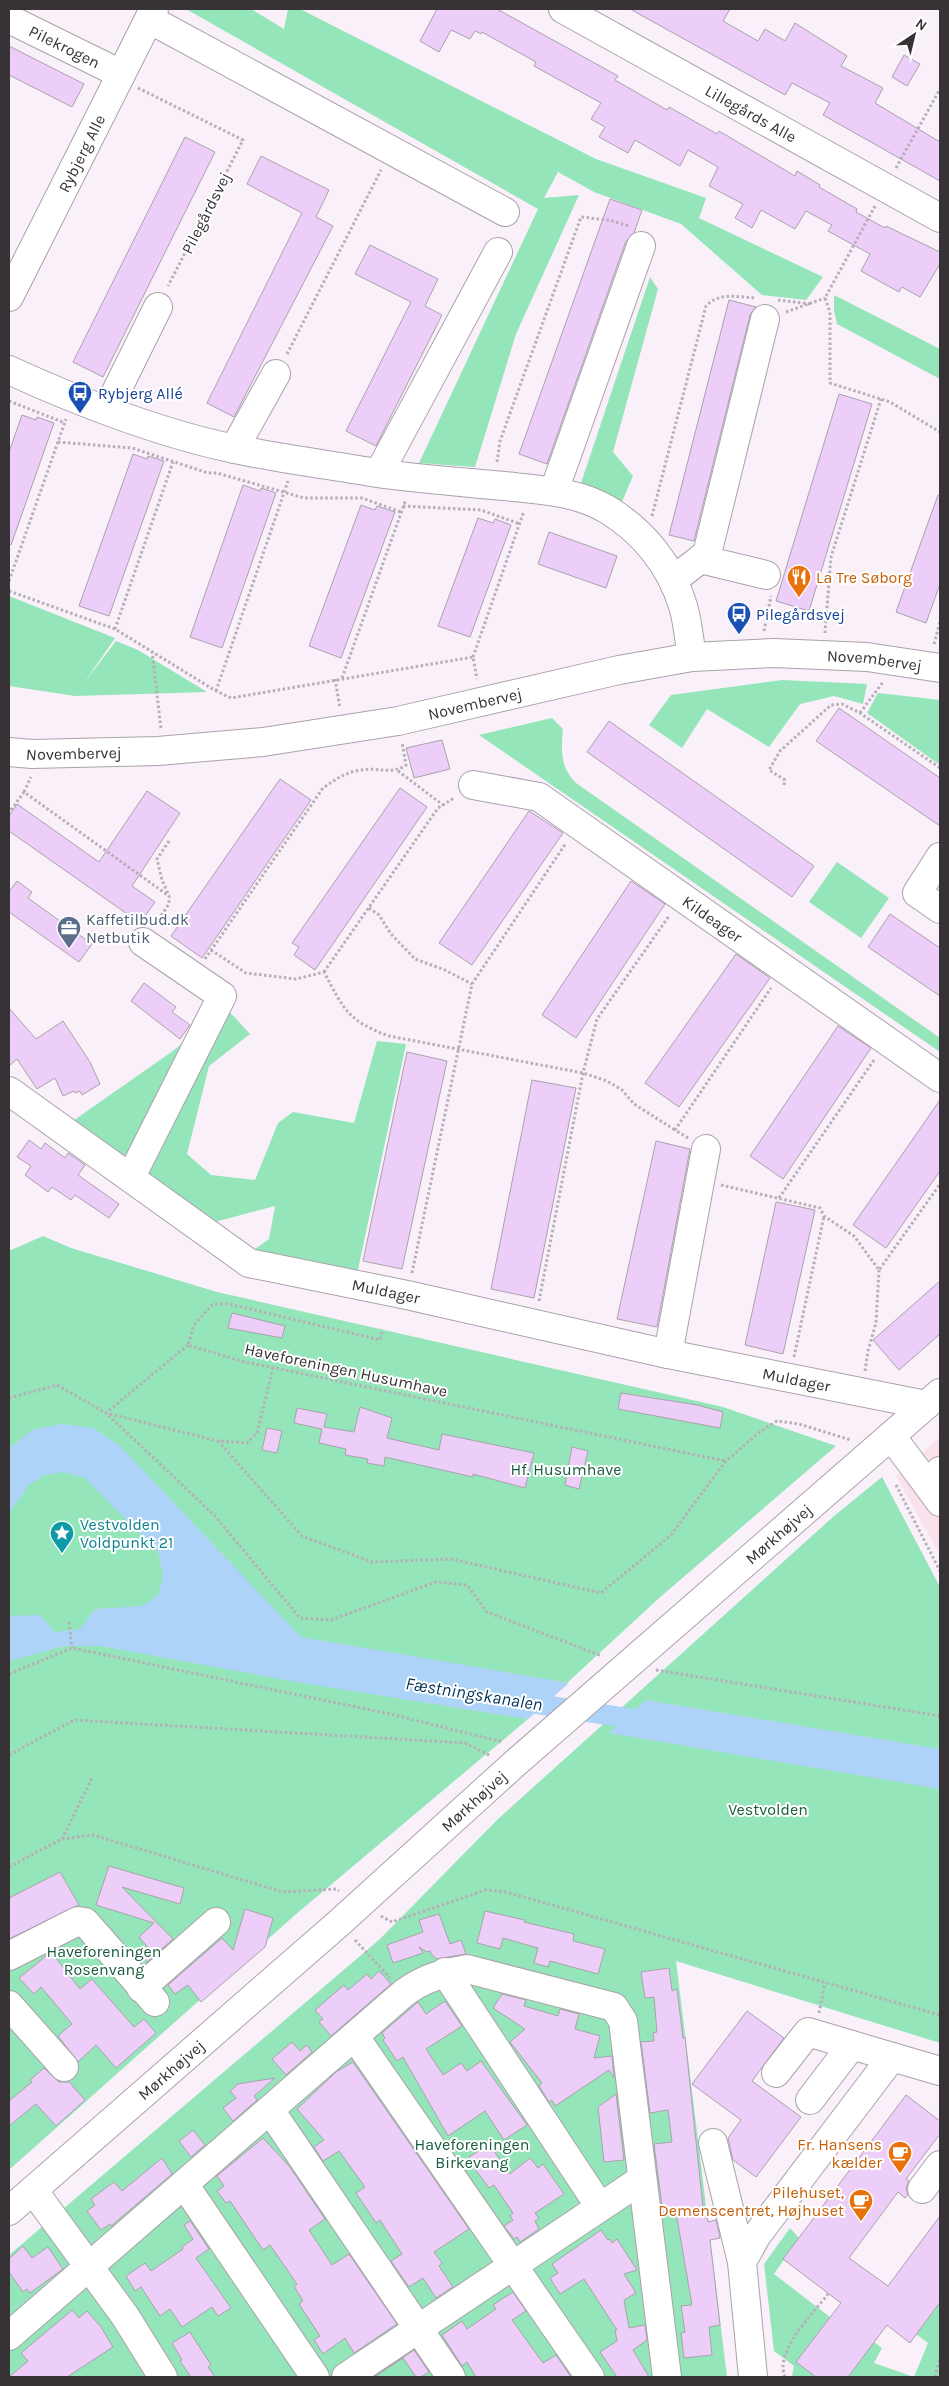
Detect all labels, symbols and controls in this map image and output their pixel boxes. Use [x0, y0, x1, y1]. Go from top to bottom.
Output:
north arrow [889, 10, 939, 60]
text: N [912, 15, 930, 35]
street label: Pilekrogen [26, 21, 103, 72]
street label: Lillegårds Alle [702, 80, 800, 146]
street label: Rybjerg Alle [54, 111, 109, 195]
street label: Pilegårdsvej [177, 169, 235, 257]
bus stop icon: Rybjerg Allé [67, 380, 93, 414]
place label: Rybjerg Allé [98, 384, 183, 403]
restaurant icon: La Tre Søborg [786, 564, 812, 598]
place label: La Tre Søborg [816, 568, 912, 587]
bus stop icon: Pilegårdsvej [726, 601, 752, 635]
place label: Pilegårdsvej [756, 605, 845, 624]
street label: Novembervej [826, 646, 923, 675]
street label: Novembervej [426, 683, 524, 723]
street label: Novembervej [25, 742, 122, 764]
street label: Kildeager [679, 891, 746, 946]
place label: Kaffetilbud.dk Netbutik [86, 910, 189, 947]
office icon: Kaffetilbud.dk Netbutik [56, 915, 82, 949]
street label: Muldager [350, 1275, 422, 1307]
street label: Haveforeningen Husumhave [243, 1339, 449, 1401]
street label: Muldager [761, 1363, 832, 1395]
park label: Hf. Husumhave [511, 1460, 622, 1479]
street label: Mørkhøjvej [741, 1500, 816, 1568]
place label: Vestvolden Voldpunkt 21 [80, 1515, 173, 1552]
place icon: Vestvolden Voldpunkt 21 [49, 1520, 75, 1554]
water label: Fæstningskanalen [404, 1672, 544, 1716]
street label: Mørkhøjvej [437, 1766, 510, 1835]
park label: Vestvolden [728, 1800, 808, 1819]
park label: Haveforeningen Rosenvang [47, 1942, 161, 1979]
street label: Mørkhøjvej [134, 2036, 208, 2104]
park label: Haveforeningen Birkevang [415, 2135, 529, 2172]
place label: Fr. Hansens kælder [797, 2135, 882, 2172]
cafe icon: Fr. Hansens kælder [887, 2140, 913, 2174]
place label: Pilehuset, Demenscentret, Højhuset [658, 2183, 844, 2220]
cafe icon: Pilehuset, Demenscentret, Højhuset [848, 2188, 874, 2222]

